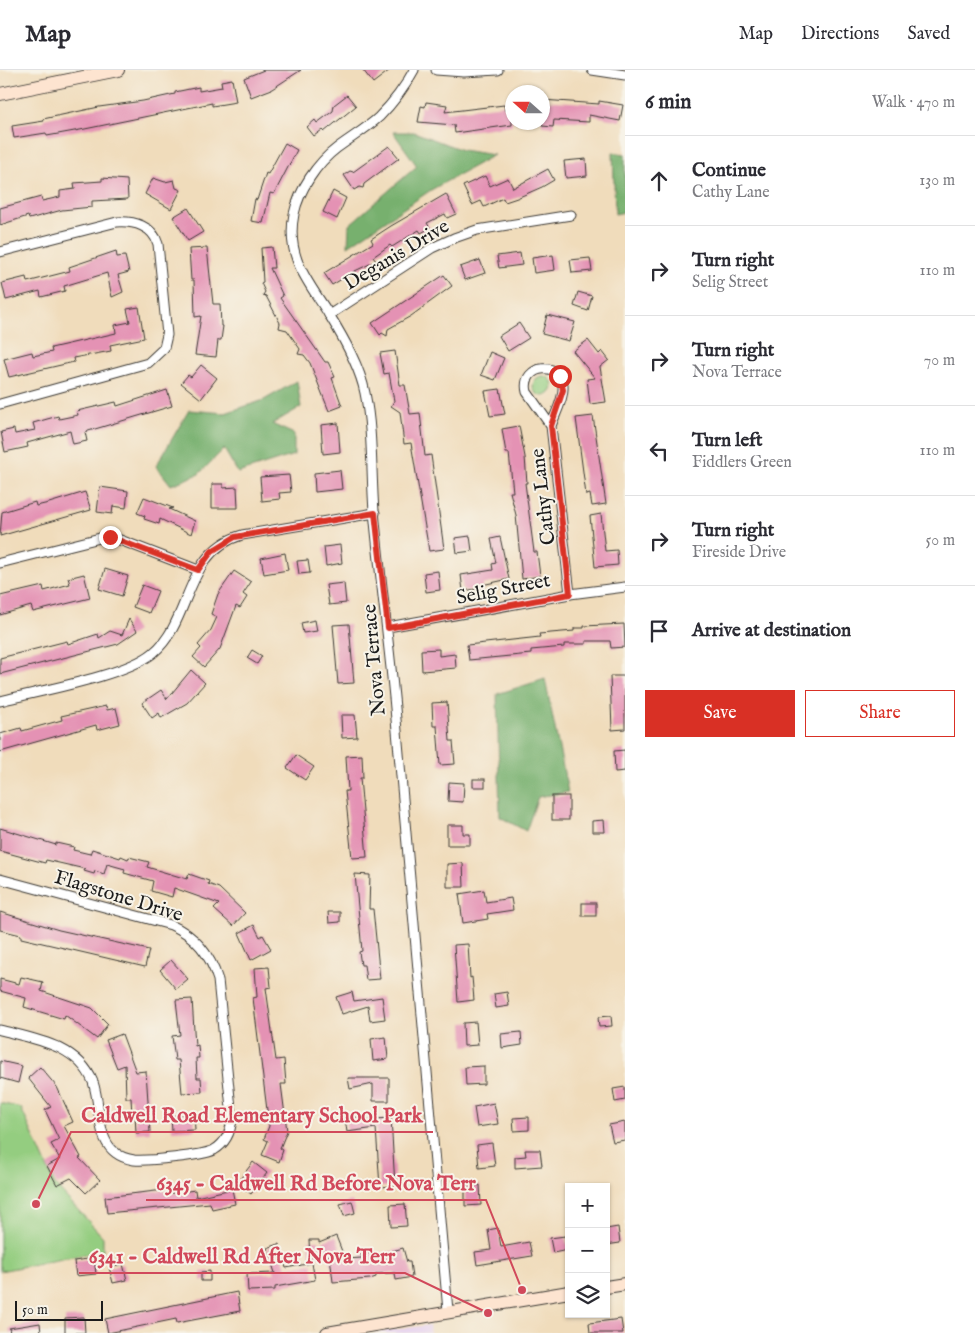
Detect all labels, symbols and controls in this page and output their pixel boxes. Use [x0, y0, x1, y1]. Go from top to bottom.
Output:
text: Map [25, 19, 71, 50]
text: Map [739, 23, 773, 46]
text: Directions [801, 23, 879, 46]
text: Saved [907, 23, 950, 46]
north arrow [505, 85, 550, 130]
text: 6 min [645, 89, 691, 116]
text: Walk · 470 m [872, 93, 955, 113]
text: Continue [692, 159, 766, 183]
icon: ahead [645, 167, 673, 195]
text: 130 m [919, 171, 955, 191]
text: Cathy Lane [692, 183, 770, 203]
street label: Deganis Drive [339, 214, 454, 297]
text: Turn right [692, 249, 774, 273]
icon: right [645, 257, 673, 285]
text: 110 m [919, 261, 955, 281]
text: Selig Street [692, 273, 768, 293]
text: Turn right [692, 339, 774, 363]
icon: right [645, 347, 673, 375]
text: 70 m [924, 351, 955, 371]
text: Nova Terrace [692, 363, 782, 383]
route start [549, 365, 572, 388]
text: Turn left [692, 429, 763, 453]
icon: left [645, 437, 673, 465]
text: 110 m [919, 441, 955, 461]
street label: Cathy Lane [525, 447, 562, 547]
text: Fiddlers Green [692, 453, 792, 473]
text: Turn right [692, 519, 774, 543]
route end [99, 526, 122, 549]
icon: right [645, 527, 673, 555]
text: 50 m [926, 531, 955, 551]
text: Fireside Drive [692, 543, 786, 563]
street label: Selig Street [454, 568, 553, 611]
street label: Nova Terrace [357, 603, 392, 717]
icon: arrive [645, 617, 673, 645]
text: Arrive at destination [692, 619, 851, 643]
button: Save [645, 690, 795, 737]
button: Share [805, 690, 955, 737]
street label: Flagstone Drive [51, 865, 186, 928]
callout: Caldwell Road Elementary School Park [71, 1096, 433, 1132]
text: Caldwell Road Elementary School Park [81, 1103, 424, 1130]
callout: 6345 - Caldwell Rd Before Nova Terr [146, 1164, 486, 1200]
text: 6345 - Caldwell Rd Before Nova Terr [156, 1171, 476, 1198]
map controls [565, 1183, 610, 1318]
button: + [565, 1183, 610, 1228]
button: − [565, 1228, 610, 1273]
callout: 6341 - Caldwell Rd After Nova Terr [79, 1237, 405, 1273]
text: 6341 - Caldwell Rd After Nova Terr [89, 1244, 396, 1271]
button: layers [565, 1273, 610, 1318]
scale bar [15, 1298, 102, 1321]
text: 50 m [22, 1301, 48, 1319]

